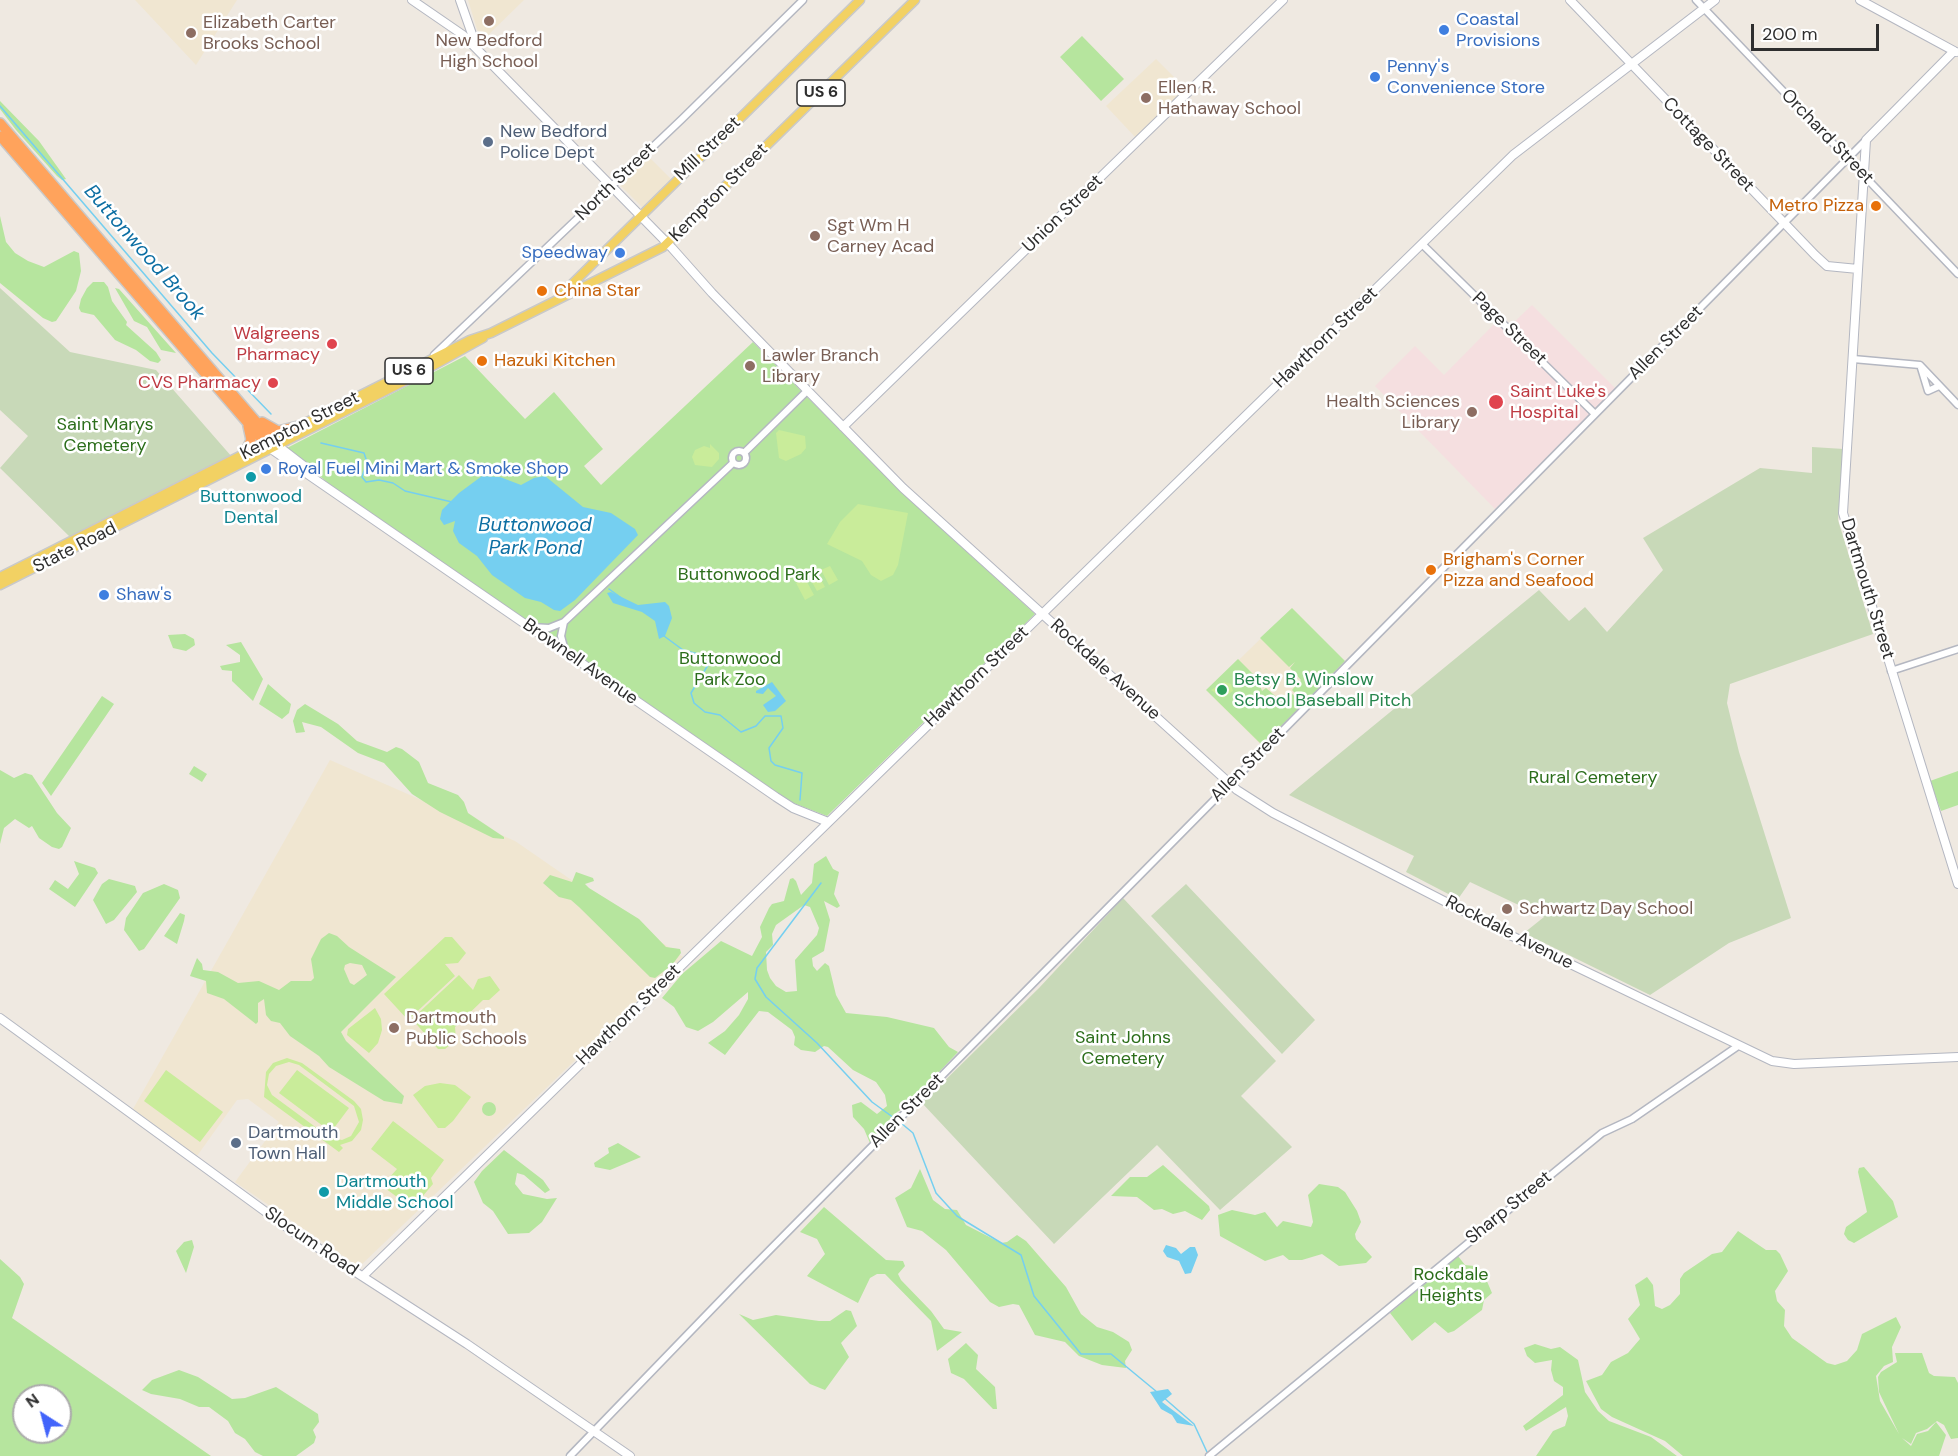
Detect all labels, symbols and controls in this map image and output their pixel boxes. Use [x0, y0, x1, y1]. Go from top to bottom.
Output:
place label: Coastal Provisions [1456, 9, 1540, 52]
place label: Elizabeth Carter Brooks School [203, 12, 336, 54]
scale bar [1754, 12, 1882, 50]
marker: New Bedford High School [482, 14, 496, 28]
text: 200 m [1762, 22, 1818, 46]
marker: Coastal Provisions [1437, 23, 1451, 37]
marker: Elizabeth Carter Brooks School [184, 26, 198, 40]
place label: New Bedford High School [435, 30, 543, 72]
place label: Penny's Convenience Store [1387, 56, 1545, 98]
marker: Penny's Convenience Store [1368, 70, 1382, 84]
place label: Ellen R. Hathaway School [1158, 77, 1301, 119]
road number: US 6 [797, 80, 845, 106]
street label: Orchard Street [1776, 85, 1878, 189]
marker: Ellen R. Hathaway School [1139, 91, 1153, 105]
street label: Cottage Street [1658, 93, 1758, 197]
street label: Mill Street [671, 112, 745, 186]
place label: New Bedford Police Dept [500, 121, 607, 164]
marker: New Bedford Police Dept [481, 135, 495, 149]
street label: North Street [571, 138, 661, 226]
street label: Kempton Street [665, 139, 773, 247]
street label: Union Street [1018, 170, 1108, 258]
water label: Buttonwood Brook [78, 180, 210, 326]
place label: Metro Pizza [1769, 195, 1864, 217]
marker: Metro Pizza [1869, 199, 1883, 213]
place label: Sgt Wm H Carney Acad [827, 215, 934, 258]
marker: Sgt Wm H Carney Acad [808, 229, 822, 243]
place label: Speedway [522, 242, 608, 264]
marker: Speedway [613, 246, 627, 260]
place label: China Star [554, 280, 640, 302]
street label: Hawthorn Street [1269, 283, 1383, 393]
marker: China Star [535, 284, 549, 298]
street label: Page Street [1467, 288, 1551, 370]
street label: Allen Street [1624, 301, 1708, 385]
place label: Walgreens Pharmacy [233, 323, 320, 366]
marker: Walgreens Pharmacy [325, 337, 339, 351]
place label: Lawler Branch Library [762, 345, 879, 388]
place label: Hazuki Kitchen [494, 350, 616, 372]
marker: Hazuki Kitchen [475, 354, 489, 368]
road number: US 6 [385, 358, 433, 384]
marker: Lawler Branch Library [743, 359, 757, 373]
place label: CVS Pharmacy [138, 372, 261, 394]
marker: CVS Pharmacy [266, 376, 280, 390]
place label: Saint Luke's Hospital [1510, 381, 1606, 424]
street label: Kempton Street [237, 387, 363, 465]
place label: Health Sciences Library [1326, 391, 1460, 434]
marker: Saint Luke's Hospital [1487, 393, 1505, 411]
marker: Health Sciences Library [1465, 405, 1479, 419]
park label: Saint Marys Cemetery [57, 414, 153, 456]
place label: Royal Fuel Mini Mart & Smoke Shop [278, 458, 569, 480]
marker: Royal Fuel Mini Mart & Smoke Shop [259, 462, 273, 476]
marker: Buttonwood Dental [244, 470, 258, 484]
place label: Buttonwood Dental [200, 486, 302, 528]
water label: Buttonwood Park Pond [478, 514, 592, 561]
street label: Dartmouth Street [1835, 516, 1899, 662]
street label: State Road [30, 518, 120, 578]
place label: Brigham's Corner Pizza and Seafood [1443, 549, 1594, 592]
marker: Brigham's Corner Pizza and Seafood [1424, 563, 1438, 577]
park label: Buttonwood Park [678, 564, 820, 586]
place label: Shaw's [116, 584, 172, 606]
marker: Shaw's [97, 588, 111, 602]
street label: Brownell Avenue [518, 614, 642, 710]
street label: Rockdale Avenue [1045, 615, 1165, 725]
street label: Hawthorn Street [920, 622, 1034, 732]
park label: Buttonwood Park Zoo [679, 648, 781, 690]
place label: Betsy B. Winslow School Baseball Pitch [1234, 669, 1411, 712]
marker: Betsy B. Winslow School Baseball Pitch [1215, 683, 1229, 697]
street label: Allen Street [1206, 723, 1290, 807]
park label: Rural Cemetery [1528, 767, 1658, 789]
street label: Rockdale Avenue [1441, 891, 1577, 975]
place label: Schwartz Day School [1519, 898, 1693, 920]
marker: Schwartz Day School [1500, 902, 1514, 916]
street label: Hawthorn Street [572, 960, 686, 1070]
place label: Dartmouth Public Schools [406, 1007, 527, 1050]
marker: Dartmouth Public Schools [387, 1021, 401, 1035]
park label: Saint Johns Cemetery [1075, 1027, 1171, 1070]
street label: Allen Street [865, 1069, 949, 1153]
place label: Dartmouth Town Hall [248, 1122, 338, 1164]
marker: Dartmouth Town Hall [229, 1136, 243, 1150]
street label: Sharp Street [1462, 1167, 1556, 1249]
place label: Dartmouth Middle School [336, 1171, 454, 1214]
marker: Dartmouth Middle School [317, 1185, 331, 1199]
street label: Slocum Road [260, 1203, 362, 1281]
park label: Rockdale Heights [1414, 1264, 1488, 1306]
north arrow [12, 1384, 72, 1444]
text: N [21, 1389, 43, 1413]

